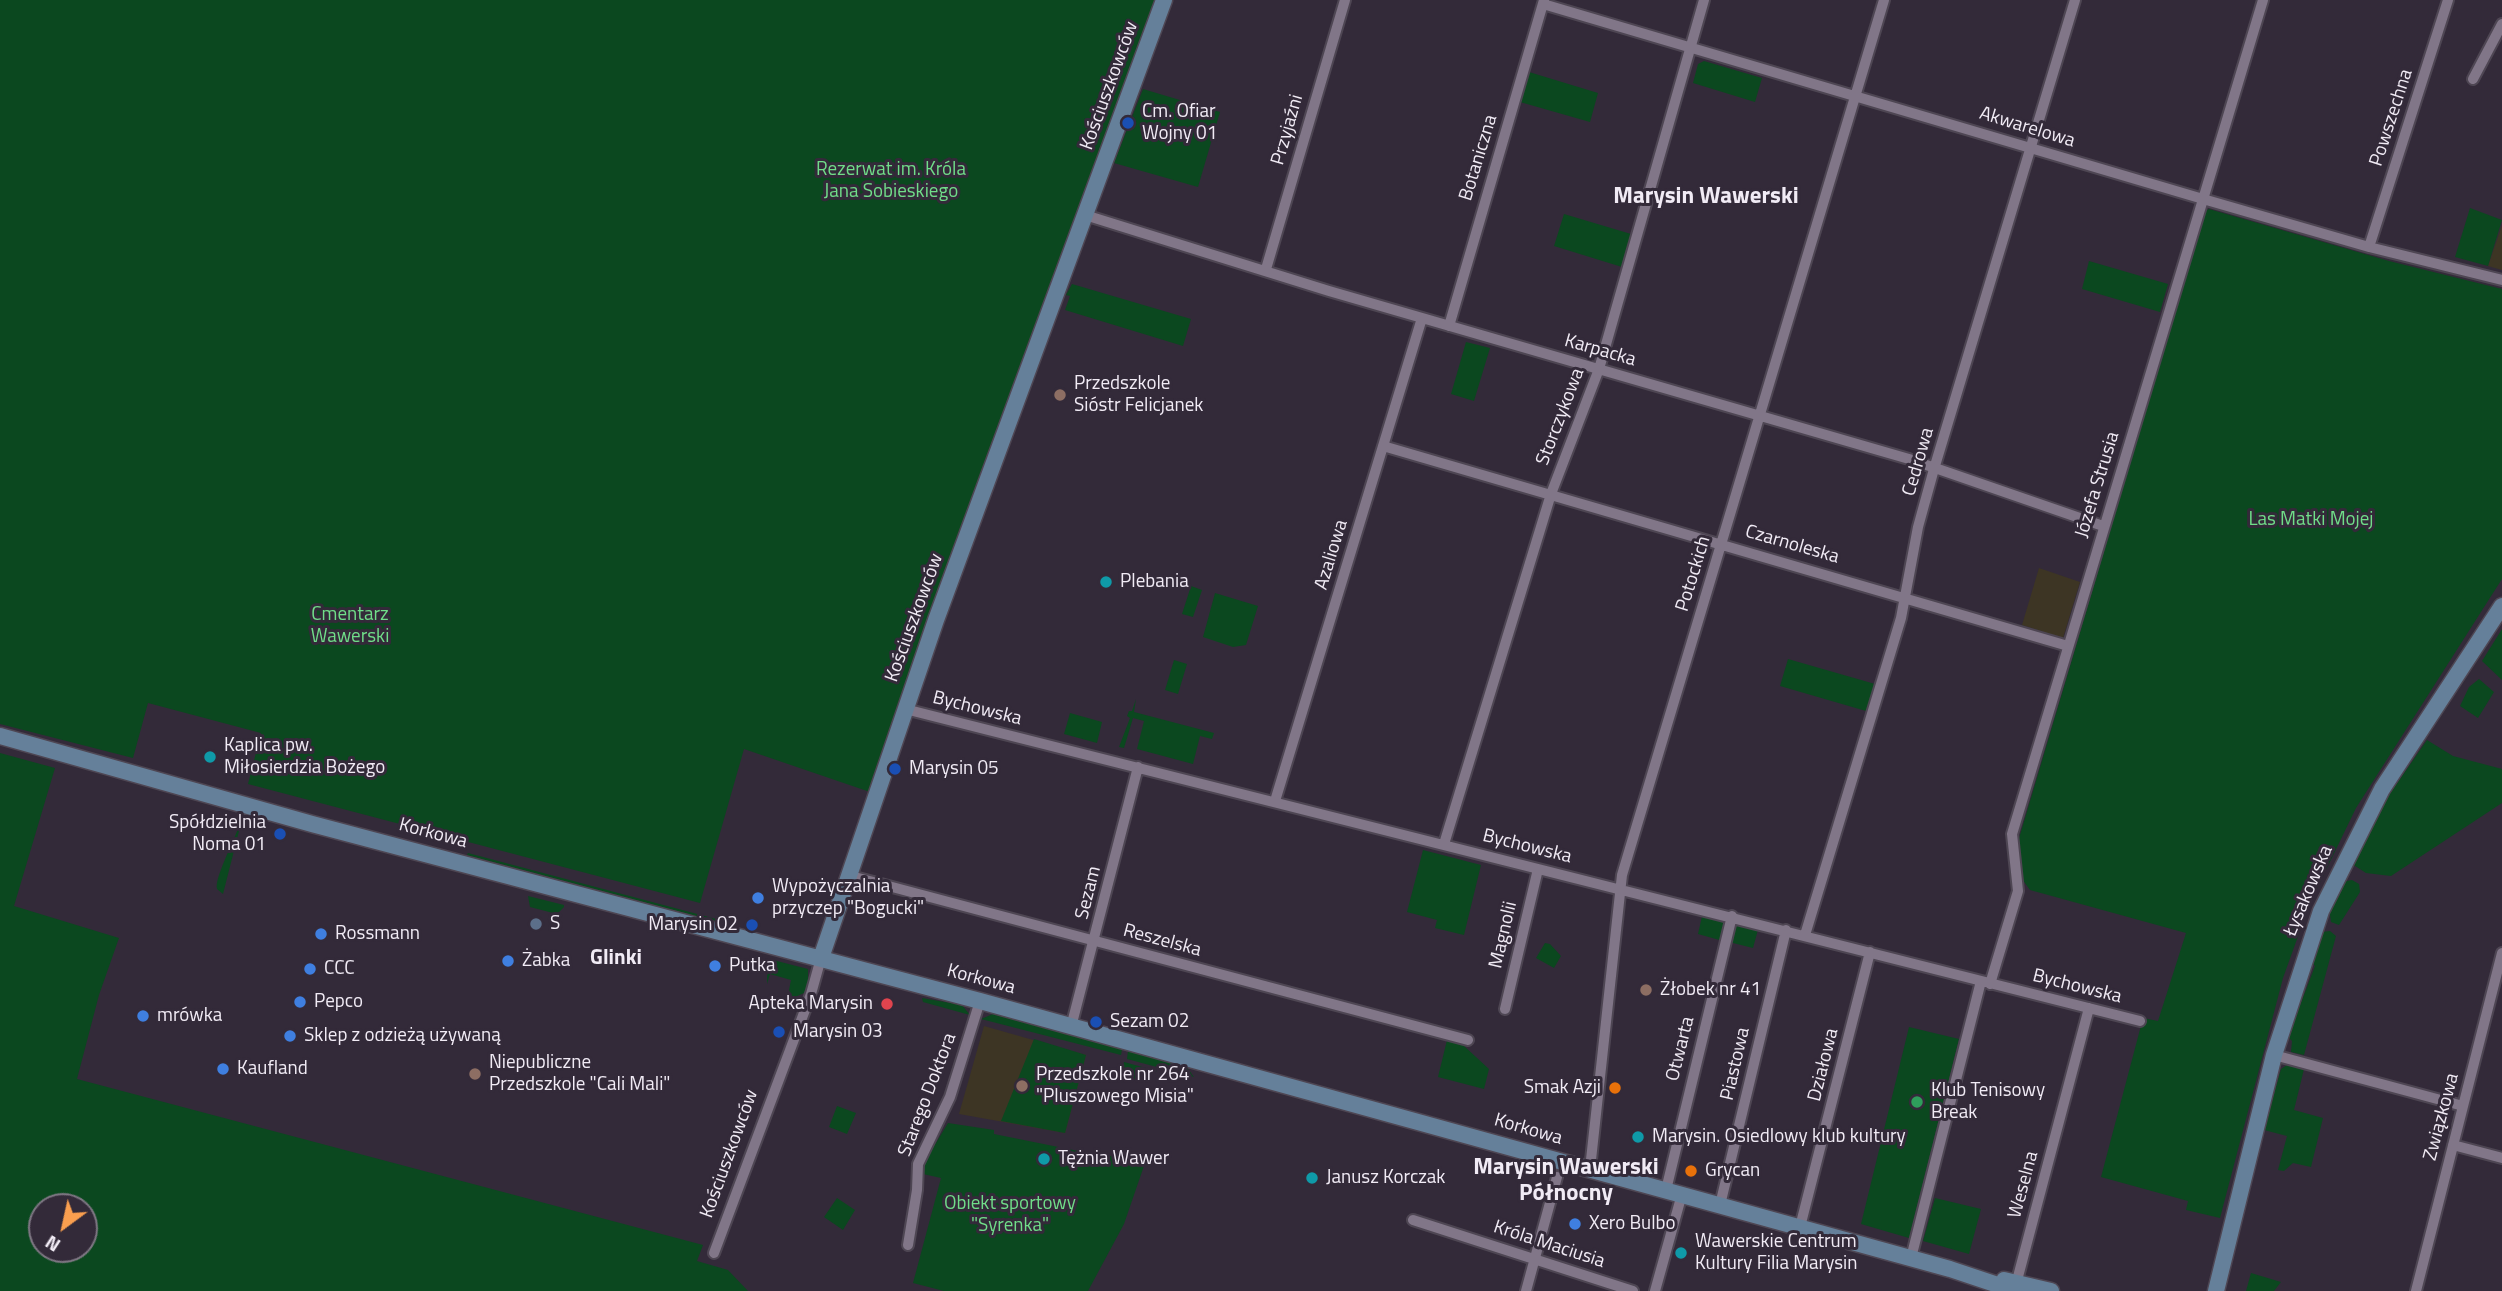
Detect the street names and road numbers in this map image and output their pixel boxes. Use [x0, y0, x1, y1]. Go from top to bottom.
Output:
street label: Kościuszkowców [1076, 19, 1144, 153]
street label: Powszechna [2366, 67, 2418, 169]
street label: Przyjaźni [1267, 92, 1309, 168]
street label: Akwarelowa [1977, 103, 2077, 153]
street label: Botaniczna [1455, 112, 1503, 204]
street label: Karpacka [1562, 330, 1638, 372]
street label: Storczykowa [1532, 365, 1590, 469]
street label: Cedrowa [1898, 425, 1940, 499]
street label: Józefa Strusia [2071, 429, 2125, 541]
street label: Azaliowa [1311, 517, 1353, 593]
street label: Czarnoleska [1742, 521, 1842, 569]
street label: Potockich [1672, 533, 1716, 615]
street label: Kościuszkowców [881, 551, 949, 685]
street label: Bychowska [930, 687, 1024, 731]
street label: Korkowa [396, 814, 470, 854]
street label: Bychowska [1480, 825, 1574, 869]
street label: Łysakowska [2280, 842, 2338, 940]
street label: Sezam [1071, 864, 1107, 922]
street label: Magnolii [1485, 899, 1523, 971]
street label: Reszelska [1120, 920, 1204, 962]
street label: Korkowa [944, 960, 1018, 1000]
street label: Bychowska [2030, 965, 2124, 1009]
street label: Otwarta [1662, 1014, 1700, 1084]
street label: Piastowa [1717, 1025, 1755, 1103]
street label: Działowa [1804, 1026, 1844, 1104]
street label: Starego Doktora [894, 1030, 962, 1160]
street label: Związkowa [2419, 1071, 2465, 1163]
street label: Kościuszkowców [696, 1087, 764, 1221]
street label: Korkowa [1491, 1109, 1565, 1151]
street label: Weselna [2004, 1149, 2044, 1221]
street label: Króla Maciusia [1490, 1216, 1608, 1274]

